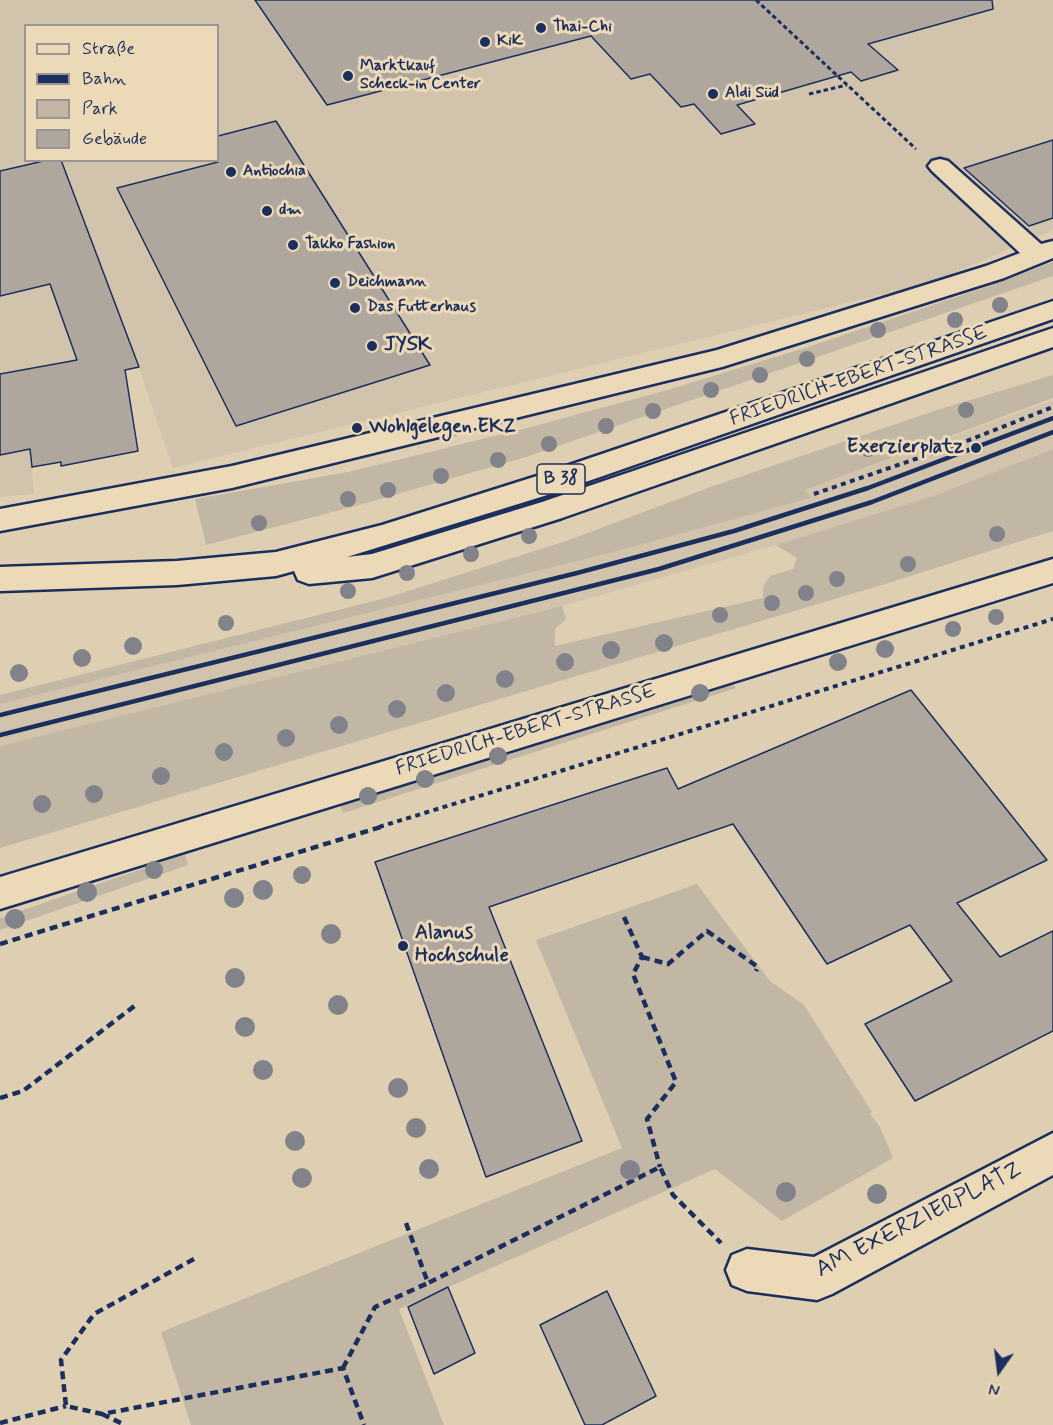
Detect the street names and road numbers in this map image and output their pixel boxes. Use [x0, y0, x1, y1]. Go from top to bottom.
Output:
street label: FRIEDRICH-EBERT-STRASSE [727, 322, 991, 432]
road number: B 38 [537, 464, 585, 494]
street label: FRIEDRICH-EBERT-STRASSE [393, 680, 659, 782]
street label: AM EXERZIERPLATZ [811, 1157, 1027, 1285]

